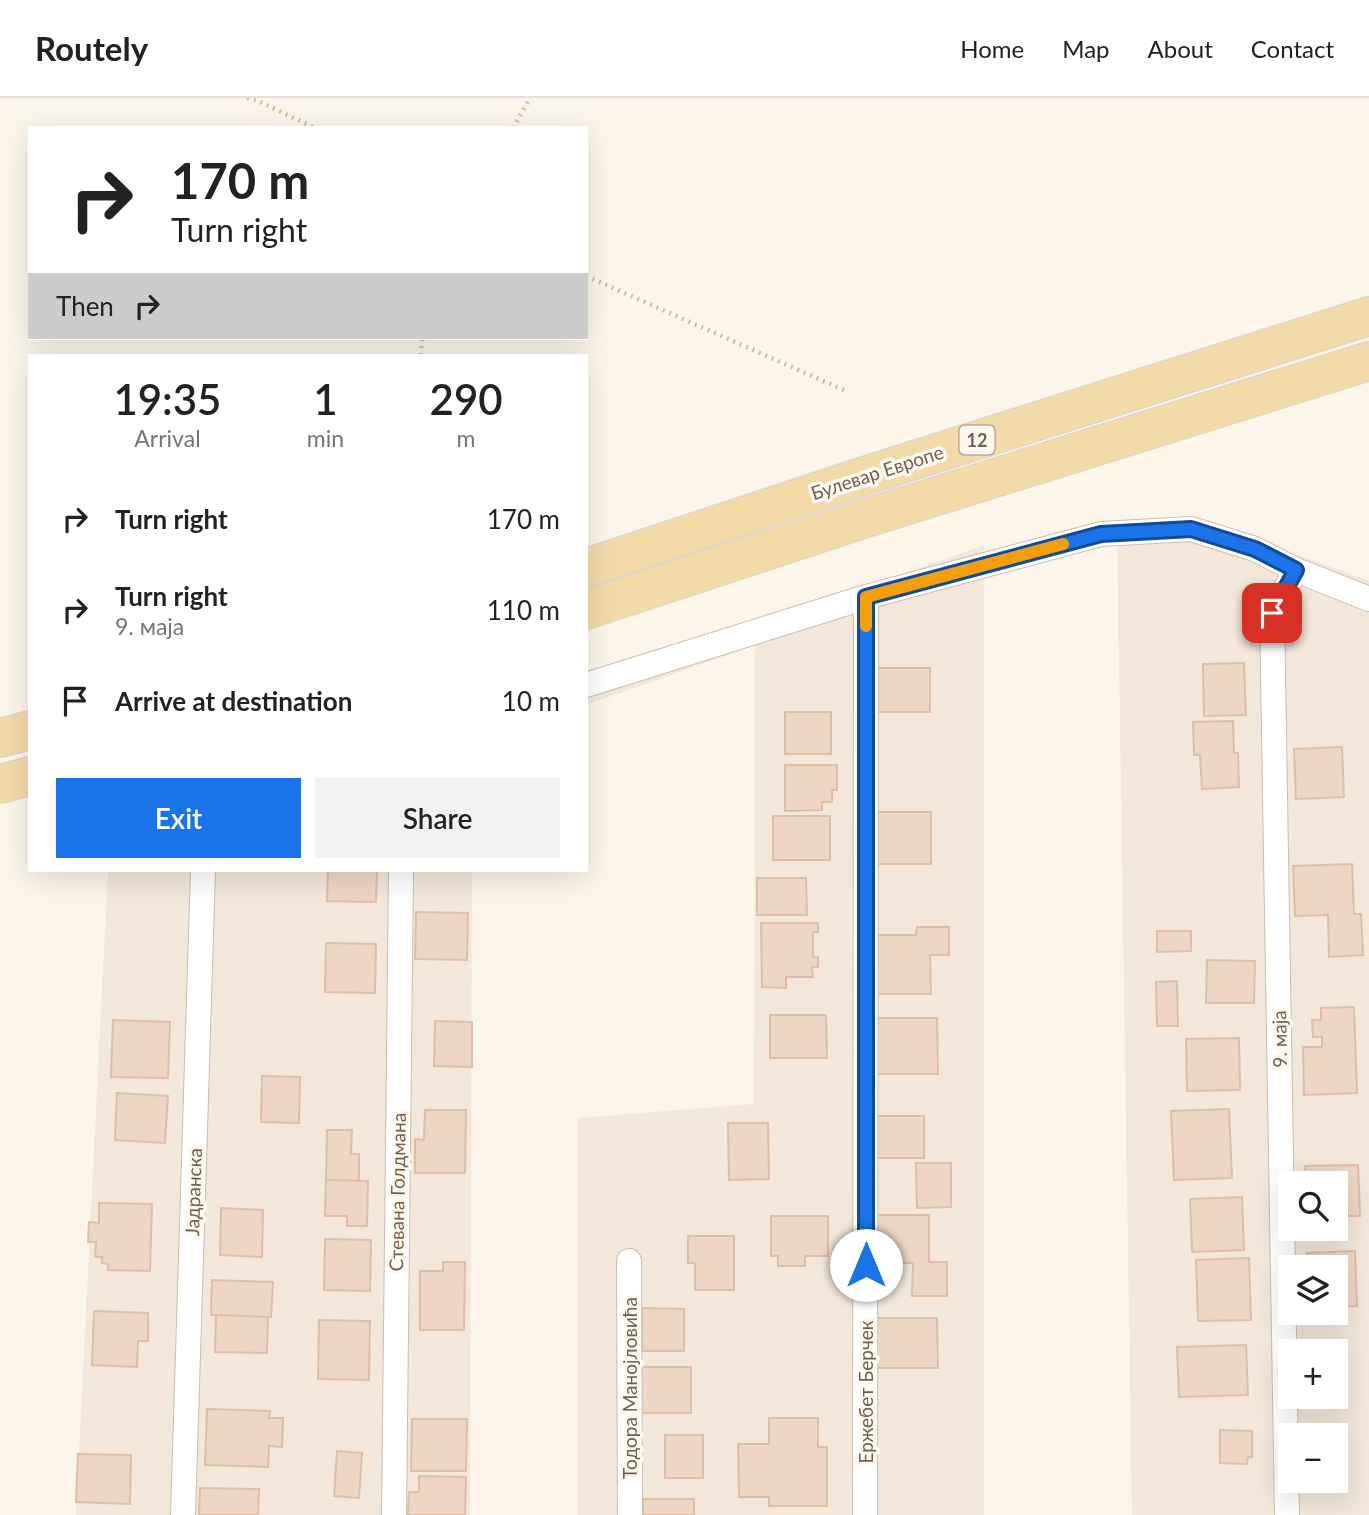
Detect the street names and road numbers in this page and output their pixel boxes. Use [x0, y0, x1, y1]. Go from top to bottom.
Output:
road number: 12 [960, 426, 995, 454]
street label: Булевар Европе [808, 440, 946, 504]
street label: 9. маја [1267, 1010, 1291, 1068]
street label: Стевана Голдмана [384, 1112, 410, 1272]
street label: Јадранска [180, 1148, 206, 1236]
street label: Тодора Манојловића [618, 1297, 641, 1479]
street label: Ержебет Берчек [854, 1320, 877, 1464]

